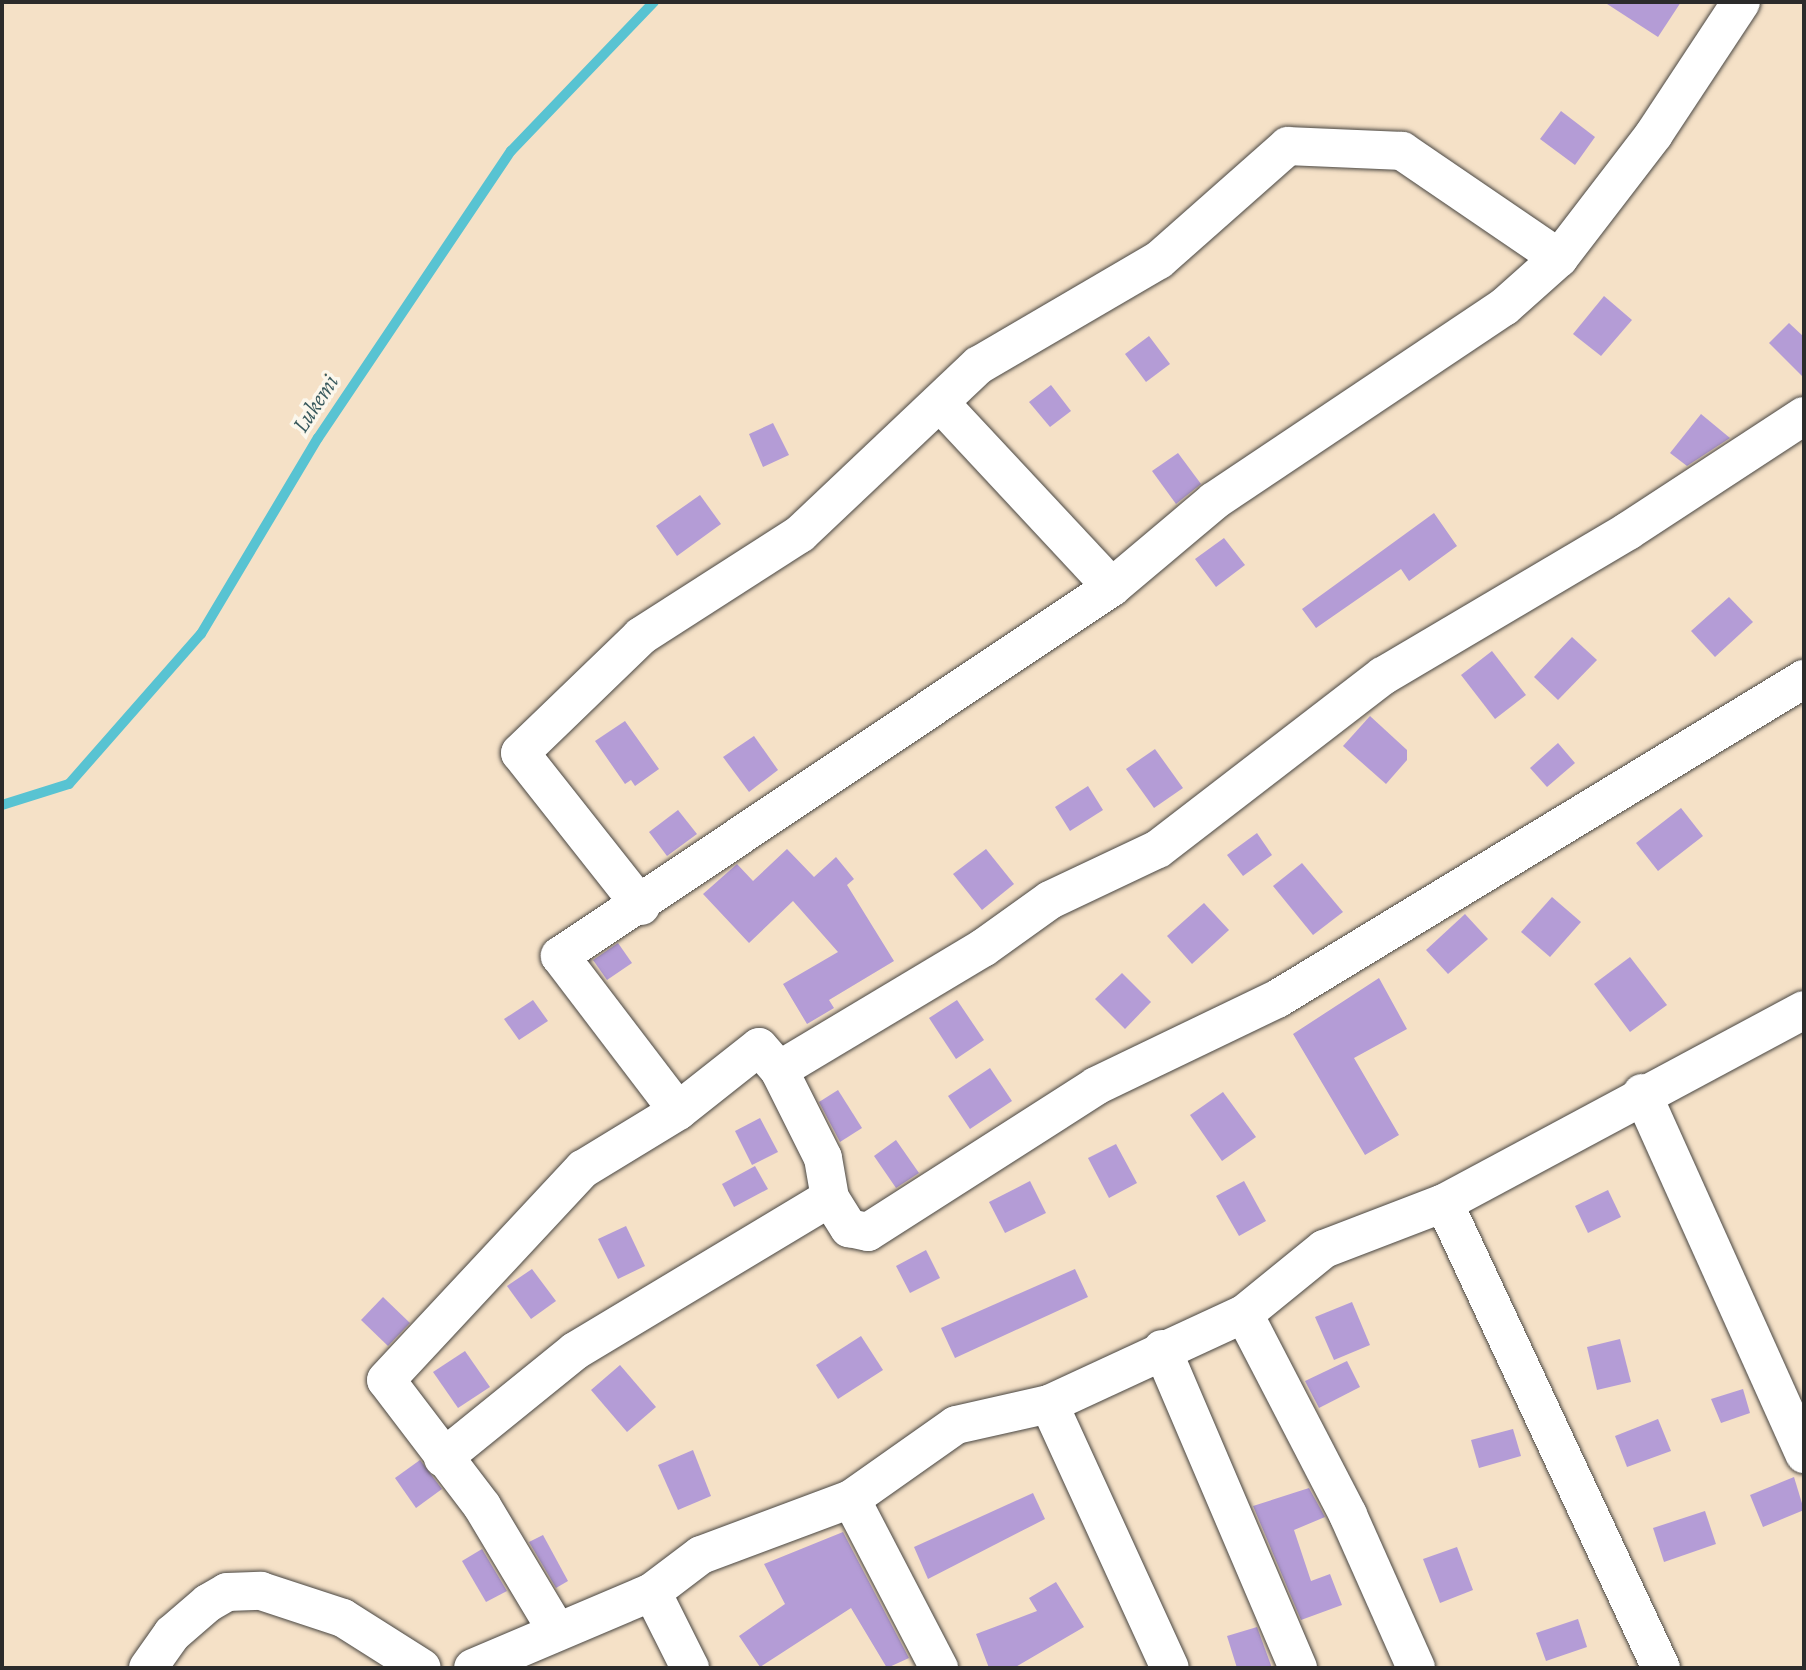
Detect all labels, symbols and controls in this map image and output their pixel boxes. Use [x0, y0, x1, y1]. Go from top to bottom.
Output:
water label: Lukemi [287, 370, 345, 438]

